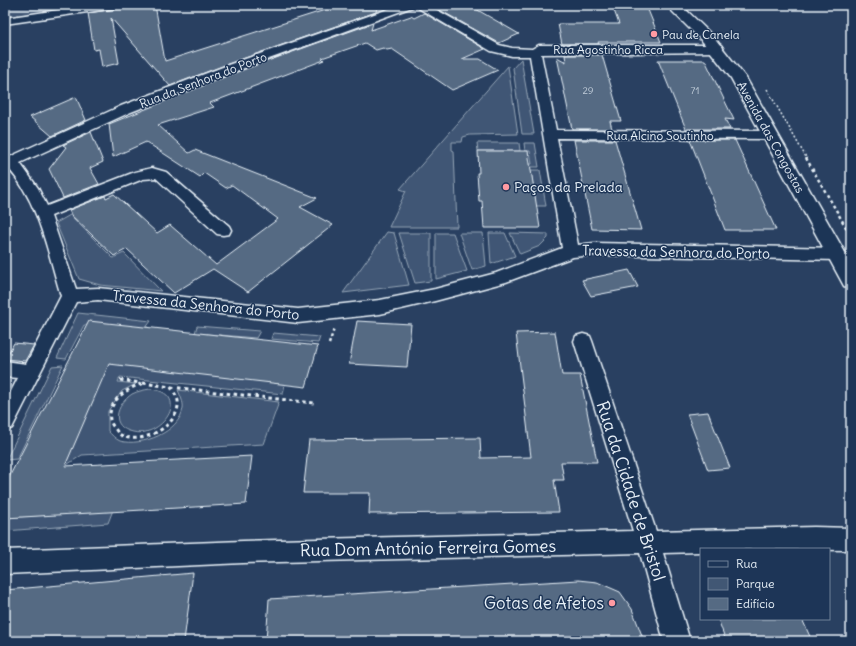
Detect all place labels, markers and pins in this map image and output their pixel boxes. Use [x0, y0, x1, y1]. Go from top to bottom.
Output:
place label: Pau de Canela [662, 27, 740, 42]
marker: Pau de Canela [649, 29, 659, 39]
place label: Paços da Prelada [514, 178, 623, 196]
marker: Paços da Prelada [501, 182, 511, 192]
place label: Gotas de Afetos [484, 592, 604, 614]
marker: Gotas de Afetos [607, 598, 617, 608]

